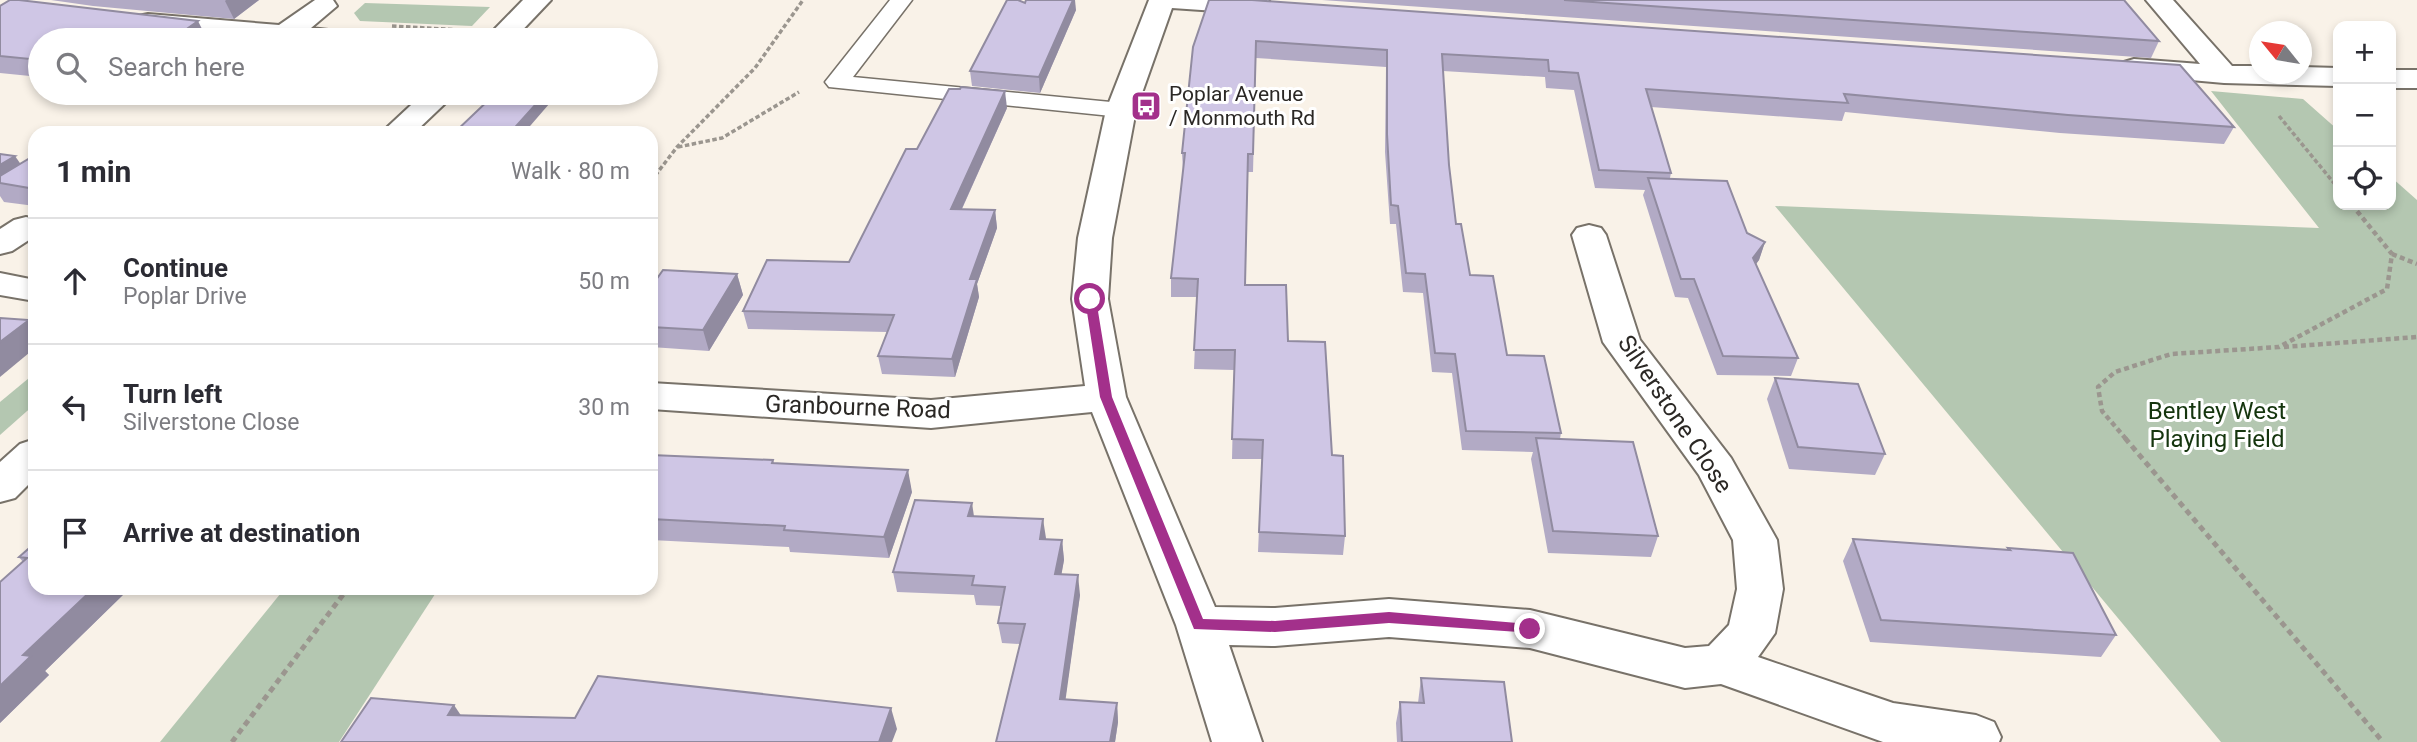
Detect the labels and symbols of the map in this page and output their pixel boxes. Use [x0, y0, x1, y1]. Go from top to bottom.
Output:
north arrow [2249, 21, 2312, 84]
place label: Poplar Avenue / Monmouth Rd [1169, 82, 1315, 130]
bus stop icon: Poplar Avenue / Monmouth Rd [1129, 89, 1163, 123]
route start [1074, 283, 1105, 314]
street label: Silverstone Close [1612, 330, 1738, 498]
street label: Granbourne Road [765, 390, 951, 424]
park label: Bentley West Playing Field [2148, 397, 2286, 453]
route end [1514, 613, 1545, 644]

